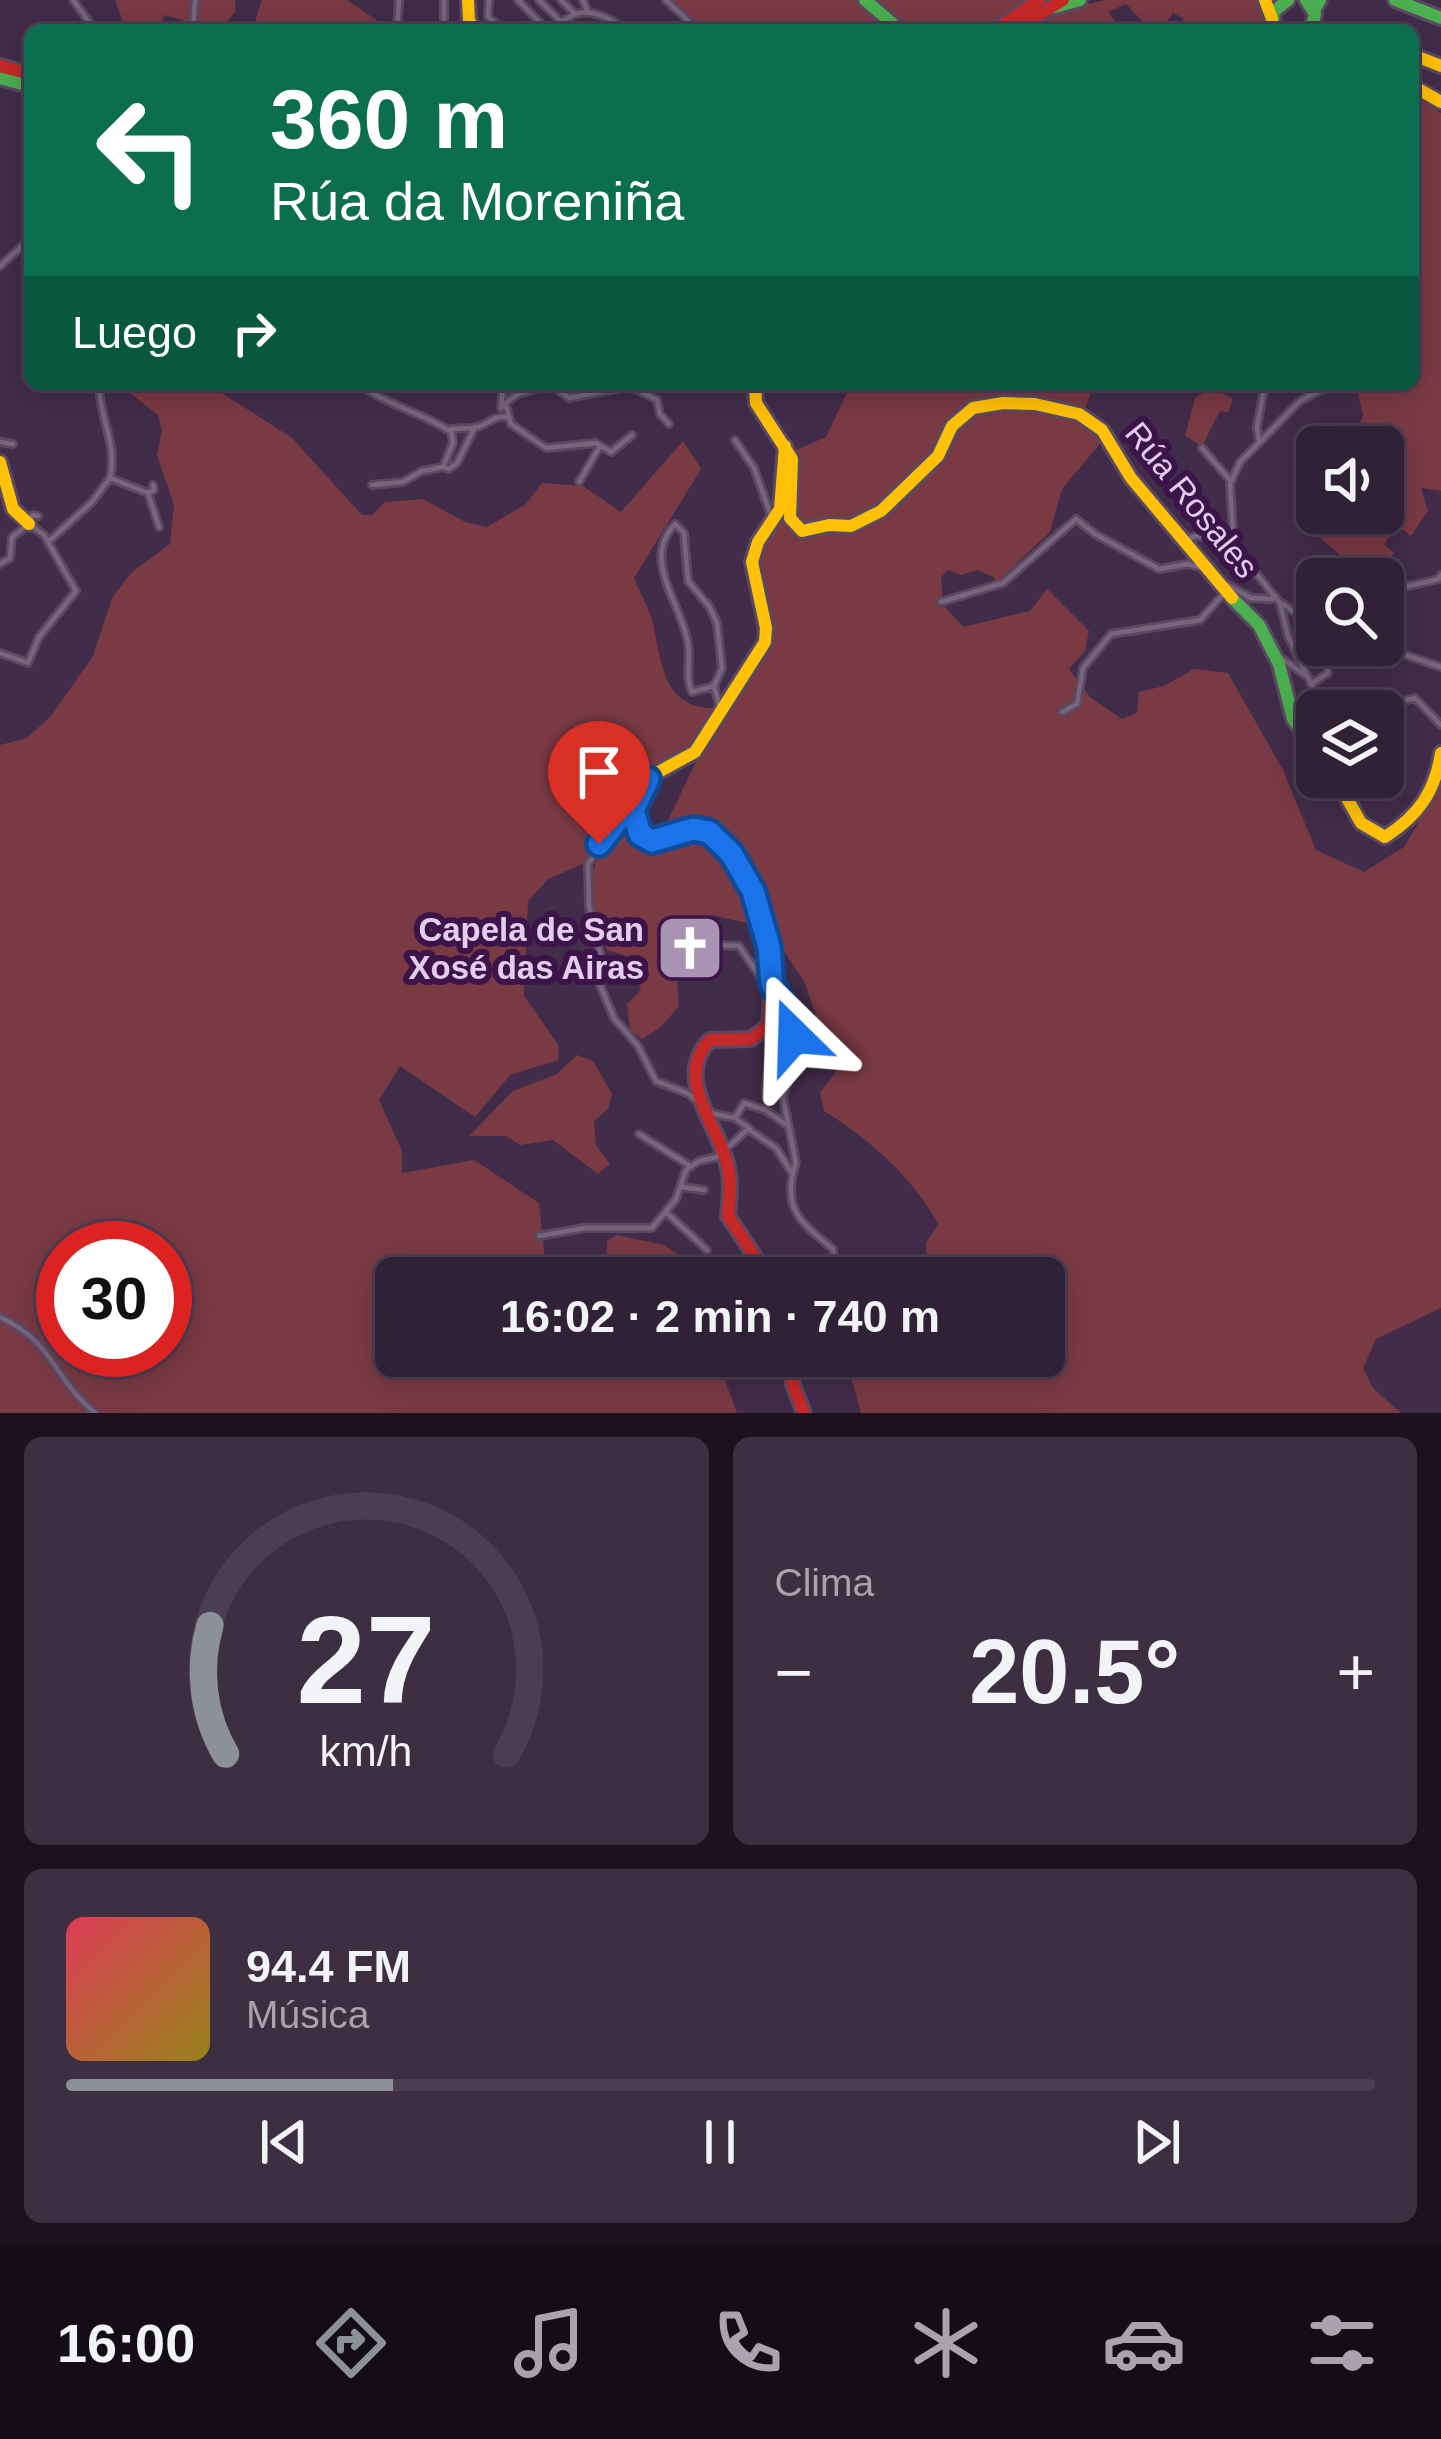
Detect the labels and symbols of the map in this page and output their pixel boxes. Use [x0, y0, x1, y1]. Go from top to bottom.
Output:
street label: Rúa Rosales [1118, 415, 1266, 585]
pin [548, 721, 650, 844]
place label: Capela de San Xosé das Airas [409, 911, 644, 986]
church icon: Capela de San Xosé das Airas [655, 913, 725, 983]
position arrow [731, 973, 857, 1099]
speed limit sign: 30 [36, 1221, 192, 1377]

